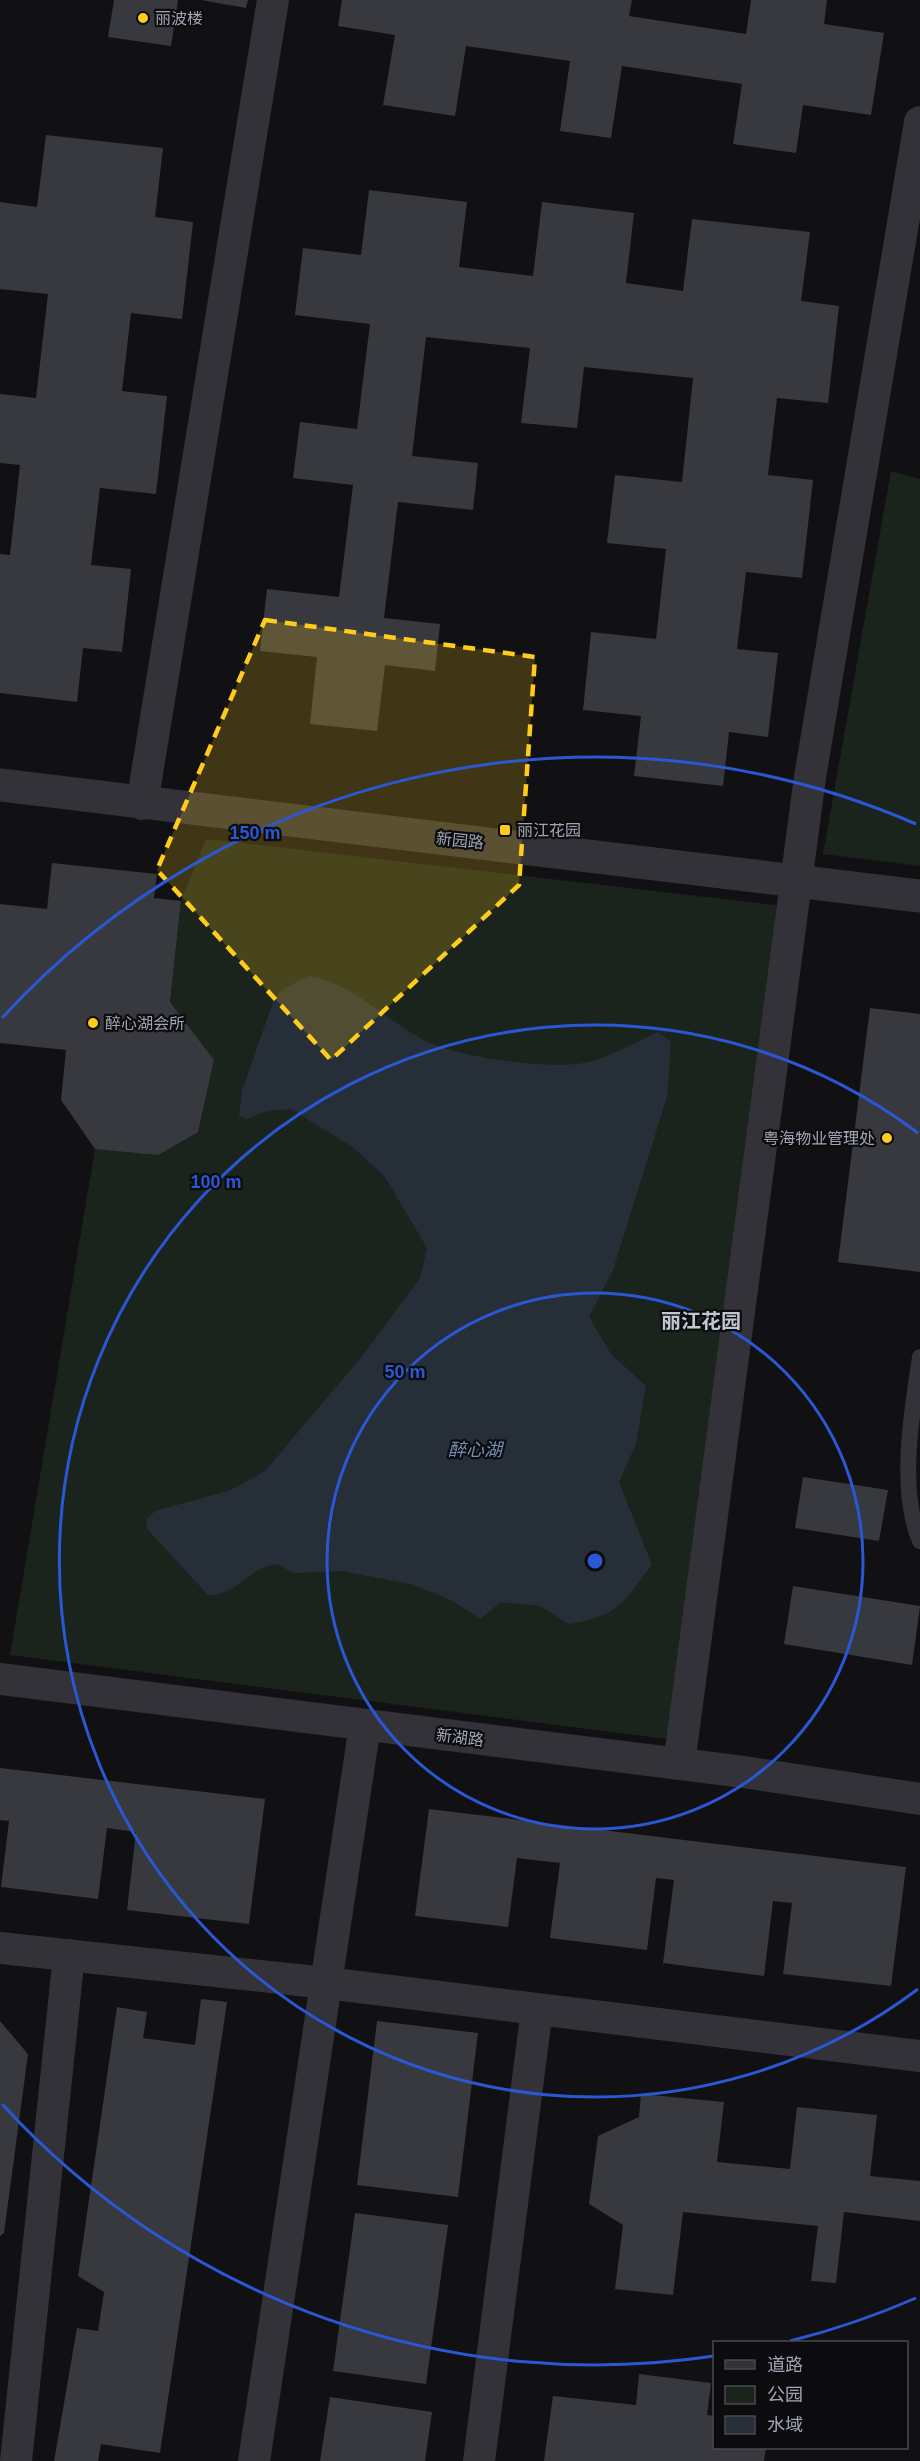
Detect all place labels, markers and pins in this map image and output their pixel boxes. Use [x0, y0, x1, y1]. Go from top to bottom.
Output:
place label: 丽波楼 [155, 10, 203, 27]
marker: 丽波楼 [136, 11, 150, 25]
place label: 丽江花园 [517, 822, 581, 839]
marker: 丽江花园 [498, 823, 512, 837]
place label: 醉心湖会所 [105, 1015, 185, 1032]
marker: 醉心湖会所 [86, 1016, 100, 1030]
place label: 粤海物业管理处 [763, 1130, 875, 1147]
marker: 粤海物业管理处 [880, 1131, 894, 1145]
centre of rings [585, 1551, 605, 1571]

